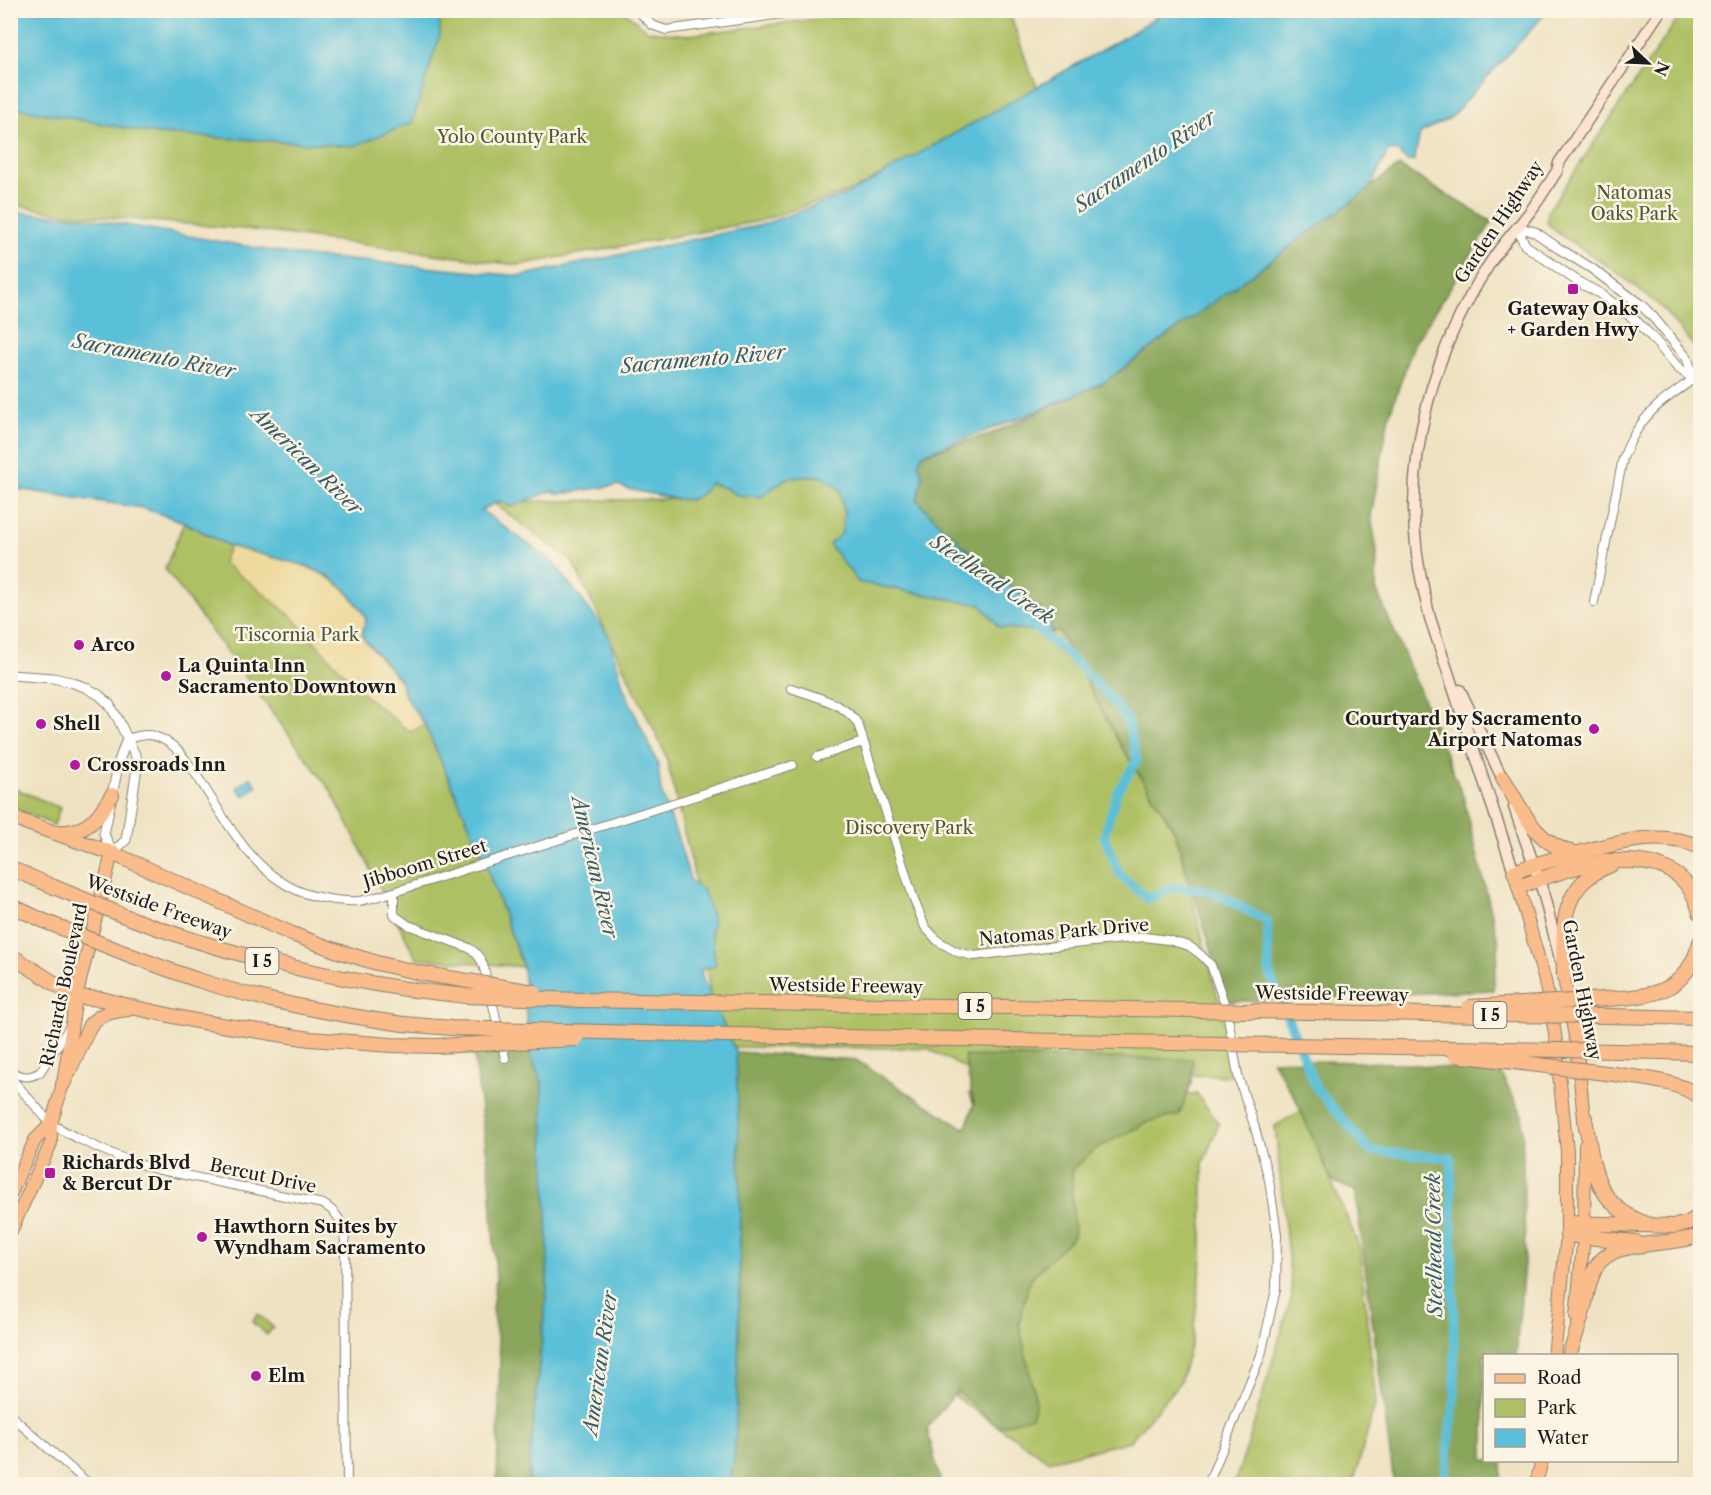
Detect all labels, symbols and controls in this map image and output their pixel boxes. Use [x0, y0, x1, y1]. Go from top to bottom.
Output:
north arrow [1618, 33, 1678, 93]
text: N [1650, 59, 1674, 79]
water label: Sacramento River [1069, 104, 1222, 218]
park label: Yolo County Park [436, 126, 589, 148]
street label: Garden Highway [1450, 156, 1549, 287]
park label: Natomas Oaks Park [1591, 182, 1679, 225]
marker: Gateway Oaks + Garden Hwy [1566, 282, 1580, 296]
place label: Gateway Oaks + Garden Hwy [1507, 298, 1640, 341]
water label: Sacramento River [70, 328, 239, 384]
water label: Sacramento River [619, 340, 788, 378]
water label: American River [244, 400, 369, 521]
water label: Steelhead Creek [925, 528, 1059, 629]
park label: Tiscornia Park [235, 624, 361, 646]
place label: Arco [90, 634, 135, 656]
marker: Arco [72, 638, 86, 652]
place label: La Quinta Inn Sacramento Downtown [178, 655, 397, 698]
marker: La Quinta Inn Sacramento Downtown [159, 669, 173, 683]
place label: Courtyard by Sacramento Airport Natomas [1345, 708, 1582, 751]
place label: Shell [53, 713, 100, 735]
marker: Shell [34, 717, 48, 731]
marker: Courtyard by Sacramento Airport Natomas [1587, 722, 1601, 736]
place label: Crossroads Inn [87, 754, 226, 776]
marker: Crossroads Inn [68, 758, 82, 772]
water label: American River [566, 790, 623, 942]
park label: Discovery Park [845, 817, 975, 839]
street label: Jibboom Street [358, 835, 490, 894]
street label: Westside Freeway [82, 870, 236, 944]
street label: Richards Boulevard [36, 901, 92, 1069]
street label: Natomas Park Drive [978, 914, 1150, 950]
street label: Garden Highway [1558, 918, 1607, 1063]
road number: I 5 [246, 948, 278, 974]
street label: Westside Freeway [768, 974, 924, 998]
street label: Westside Freeway [1254, 982, 1410, 1006]
road number: I 5 [958, 993, 992, 1019]
road number: I 5 [1474, 1002, 1506, 1028]
place label: Richards Blvd & Bercut Dr [62, 1152, 191, 1195]
street label: Bercut Drive [208, 1154, 318, 1198]
marker: Richards Blvd & Bercut Dr [43, 1166, 57, 1180]
water label: Steelhead Creek [1421, 1172, 1447, 1318]
place label: Hawthorn Suites by Wyndham Sacramento [213, 1216, 426, 1259]
marker: Hawthorn Suites by Wyndham Sacramento [195, 1230, 209, 1244]
water label: American River [578, 1288, 622, 1440]
legend [1483, 1354, 1678, 1462]
place label: Elm [268, 1365, 305, 1387]
text: Road [1537, 1367, 1582, 1389]
marker: Elm [249, 1369, 263, 1383]
text: Park [1537, 1397, 1578, 1419]
text: Water [1536, 1427, 1589, 1449]

